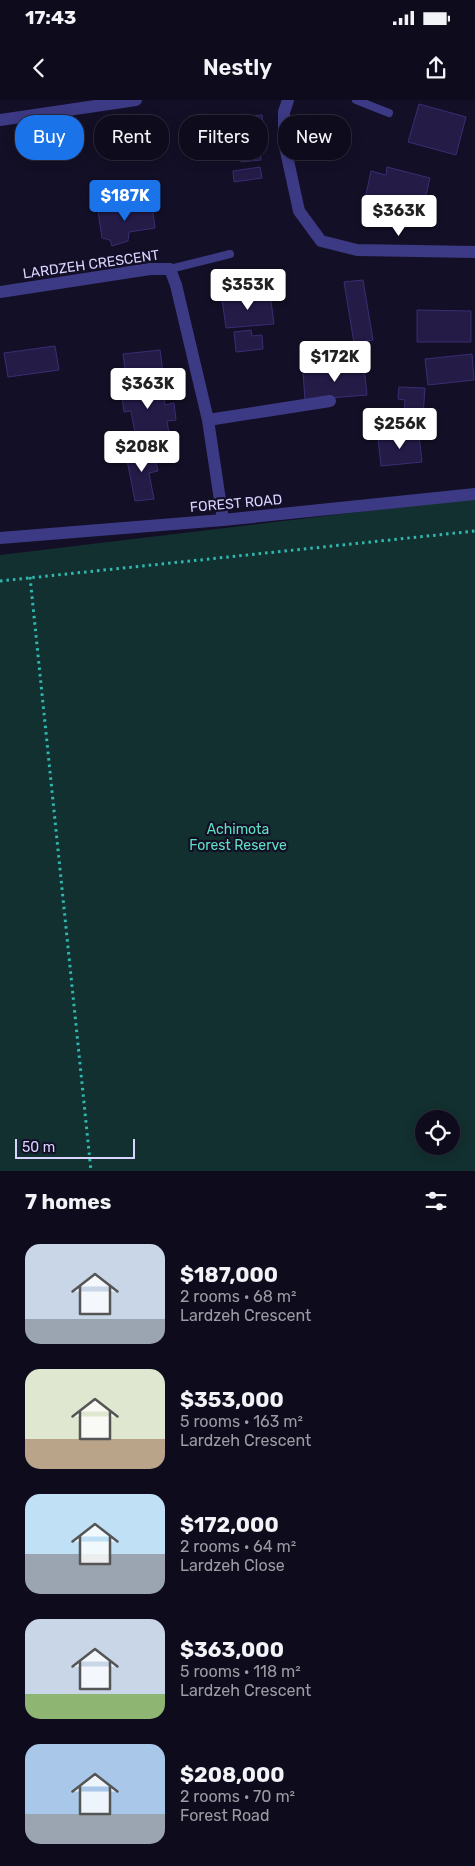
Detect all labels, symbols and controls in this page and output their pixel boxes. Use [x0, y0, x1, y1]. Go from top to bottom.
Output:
text: 17:43 [25, 6, 76, 29]
icon: back [25, 54, 53, 82]
text: Nestly [203, 54, 272, 81]
icon: share [422, 54, 450, 82]
chip: Buy [15, 115, 84, 160]
chip: Rent [94, 115, 169, 160]
chip: Filters [179, 115, 268, 160]
chip: New [278, 115, 351, 160]
pin: $187K [90, 180, 160, 222]
text: $187K [100, 186, 150, 205]
pin: $363K [364, 194, 434, 237]
text: $363K [373, 201, 425, 220]
street label: LARDZEH CRESCENT [22, 247, 160, 282]
pin: $353K [213, 268, 283, 311]
text: $353K [222, 275, 274, 294]
pin: $172K [300, 340, 370, 383]
text: $172K [311, 347, 359, 366]
pin: $363K [113, 368, 183, 410]
text: $363K [122, 374, 174, 393]
pin: $256K [365, 408, 435, 450]
text: $256K [374, 414, 426, 433]
pin: $208K [107, 430, 177, 473]
text: $208K [115, 437, 169, 456]
street label: FOREST ROAD [189, 491, 283, 516]
park label: Achimota Forest Reserve [189, 821, 287, 854]
map controls [415, 1110, 460, 1155]
button: locate [415, 1110, 460, 1155]
scale bar [15, 1136, 135, 1159]
text: 50 m [22, 1139, 55, 1156]
icon: filters [422, 1187, 450, 1215]
text: 7 homes [25, 1189, 111, 1214]
text: $187,000 [180, 1262, 278, 1287]
icon: home [65, 1264, 125, 1324]
text: 2 rooms · 68 m² [180, 1287, 297, 1306]
text: Lardzeh Crescent [180, 1306, 311, 1325]
text: $353,000 [180, 1387, 284, 1412]
icon: home [65, 1389, 125, 1449]
text: 5 rooms · 163 m² [180, 1412, 303, 1431]
text: Lardzeh Crescent [180, 1431, 311, 1450]
text: $172,000 [180, 1512, 279, 1537]
icon: home [65, 1514, 125, 1574]
text: 2 rooms · 64 m² [180, 1537, 296, 1556]
text: Lardzeh Close [180, 1556, 285, 1575]
text: $363,000 [180, 1637, 284, 1662]
icon: home [65, 1639, 125, 1699]
text: 5 rooms · 118 m² [180, 1662, 301, 1681]
text: Lardzeh Crescent [180, 1681, 311, 1700]
text: $208,000 [180, 1762, 285, 1787]
icon: home [65, 1764, 125, 1824]
text: 2 rooms · 70 m² [180, 1787, 295, 1806]
text: Forest Road [180, 1806, 269, 1825]

